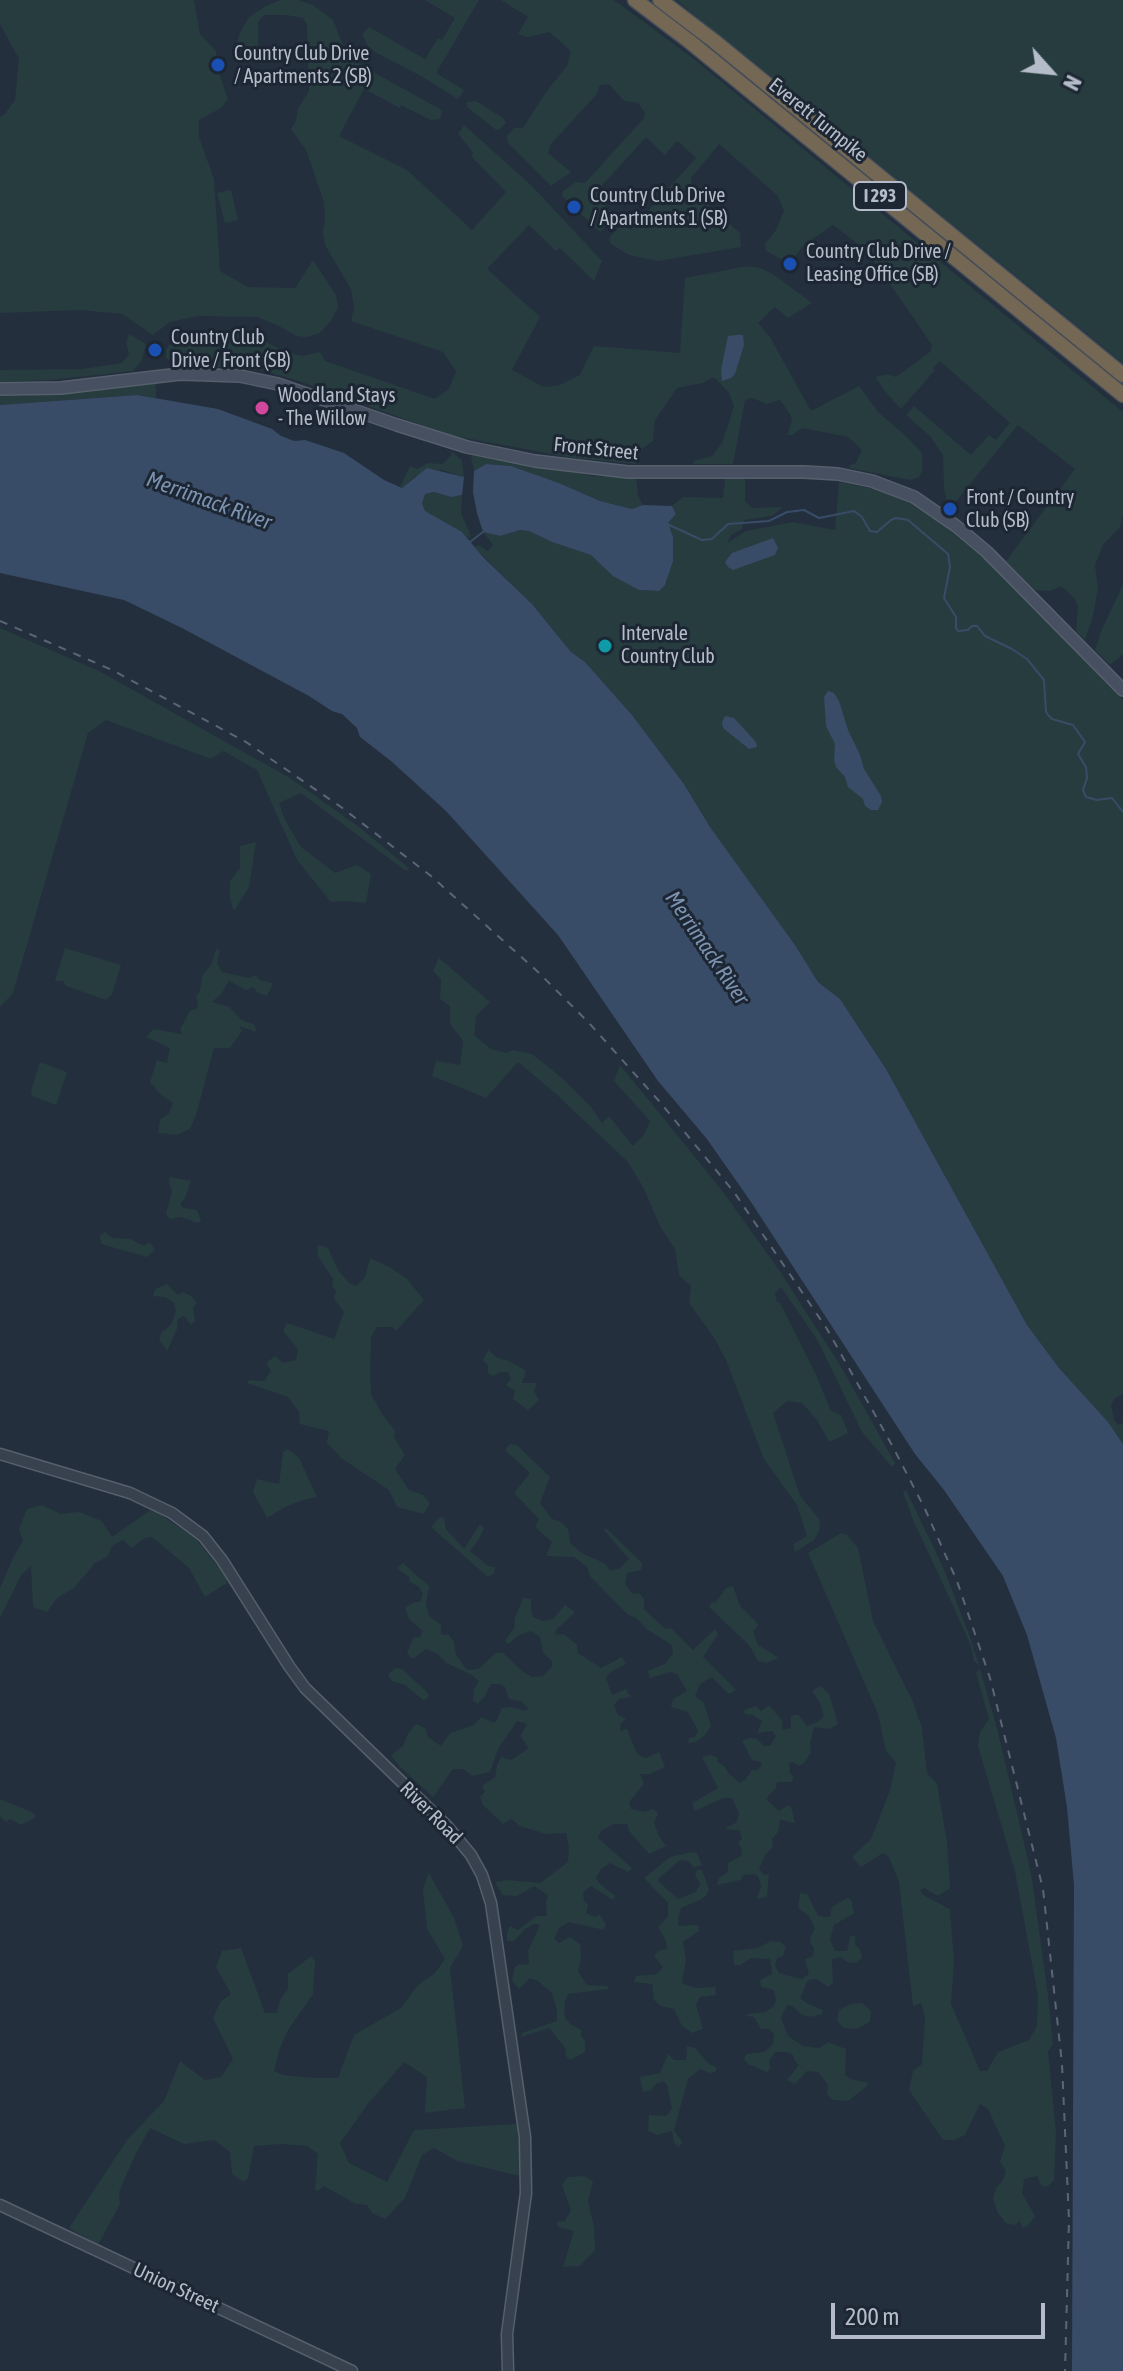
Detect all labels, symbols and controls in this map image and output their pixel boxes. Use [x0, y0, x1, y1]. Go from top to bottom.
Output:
north arrow [1011, 32, 1091, 112]
place label: Country Club Drive / Apartments 2 (SB) [234, 42, 372, 89]
marker: Country Club Drive / Apartments 2 (SB) [209, 56, 227, 74]
text: N [1058, 71, 1087, 95]
street label: Everett Turnpike [764, 73, 872, 167]
road number: I 293 [854, 182, 906, 210]
place label: Country Club Drive / Apartments 1 (SB) [590, 184, 728, 231]
marker: Country Club Drive / Apartments 1 (SB) [565, 198, 583, 216]
place label: Country Club Drive / Leasing Office (SB) [806, 240, 951, 287]
marker: Country Club Drive / Leasing Office (SB) [781, 255, 799, 273]
place label: Country Club Drive / Front (SB) [171, 326, 291, 373]
marker: Country Club Drive / Front (SB) [146, 341, 164, 359]
place label: Woodland Stays - The Willow [278, 384, 395, 431]
marker: Woodland Stays - The Willow [253, 399, 271, 417]
street label: Front Street [552, 433, 640, 465]
water label: Merrimack River [143, 466, 275, 536]
place label: Front / Country Club (SB) [966, 486, 1074, 533]
marker: Front / Country Club (SB) [941, 500, 959, 518]
place label: Intervale Country Club [621, 622, 715, 669]
marker: Intervale Country Club [596, 637, 614, 655]
water label: Merrimack River [659, 886, 755, 1010]
street label: River Road [395, 1777, 467, 1849]
street label: Union Street [129, 2258, 223, 2318]
scale bar [835, 2287, 1049, 2337]
text: 200 m [845, 2303, 899, 2330]

